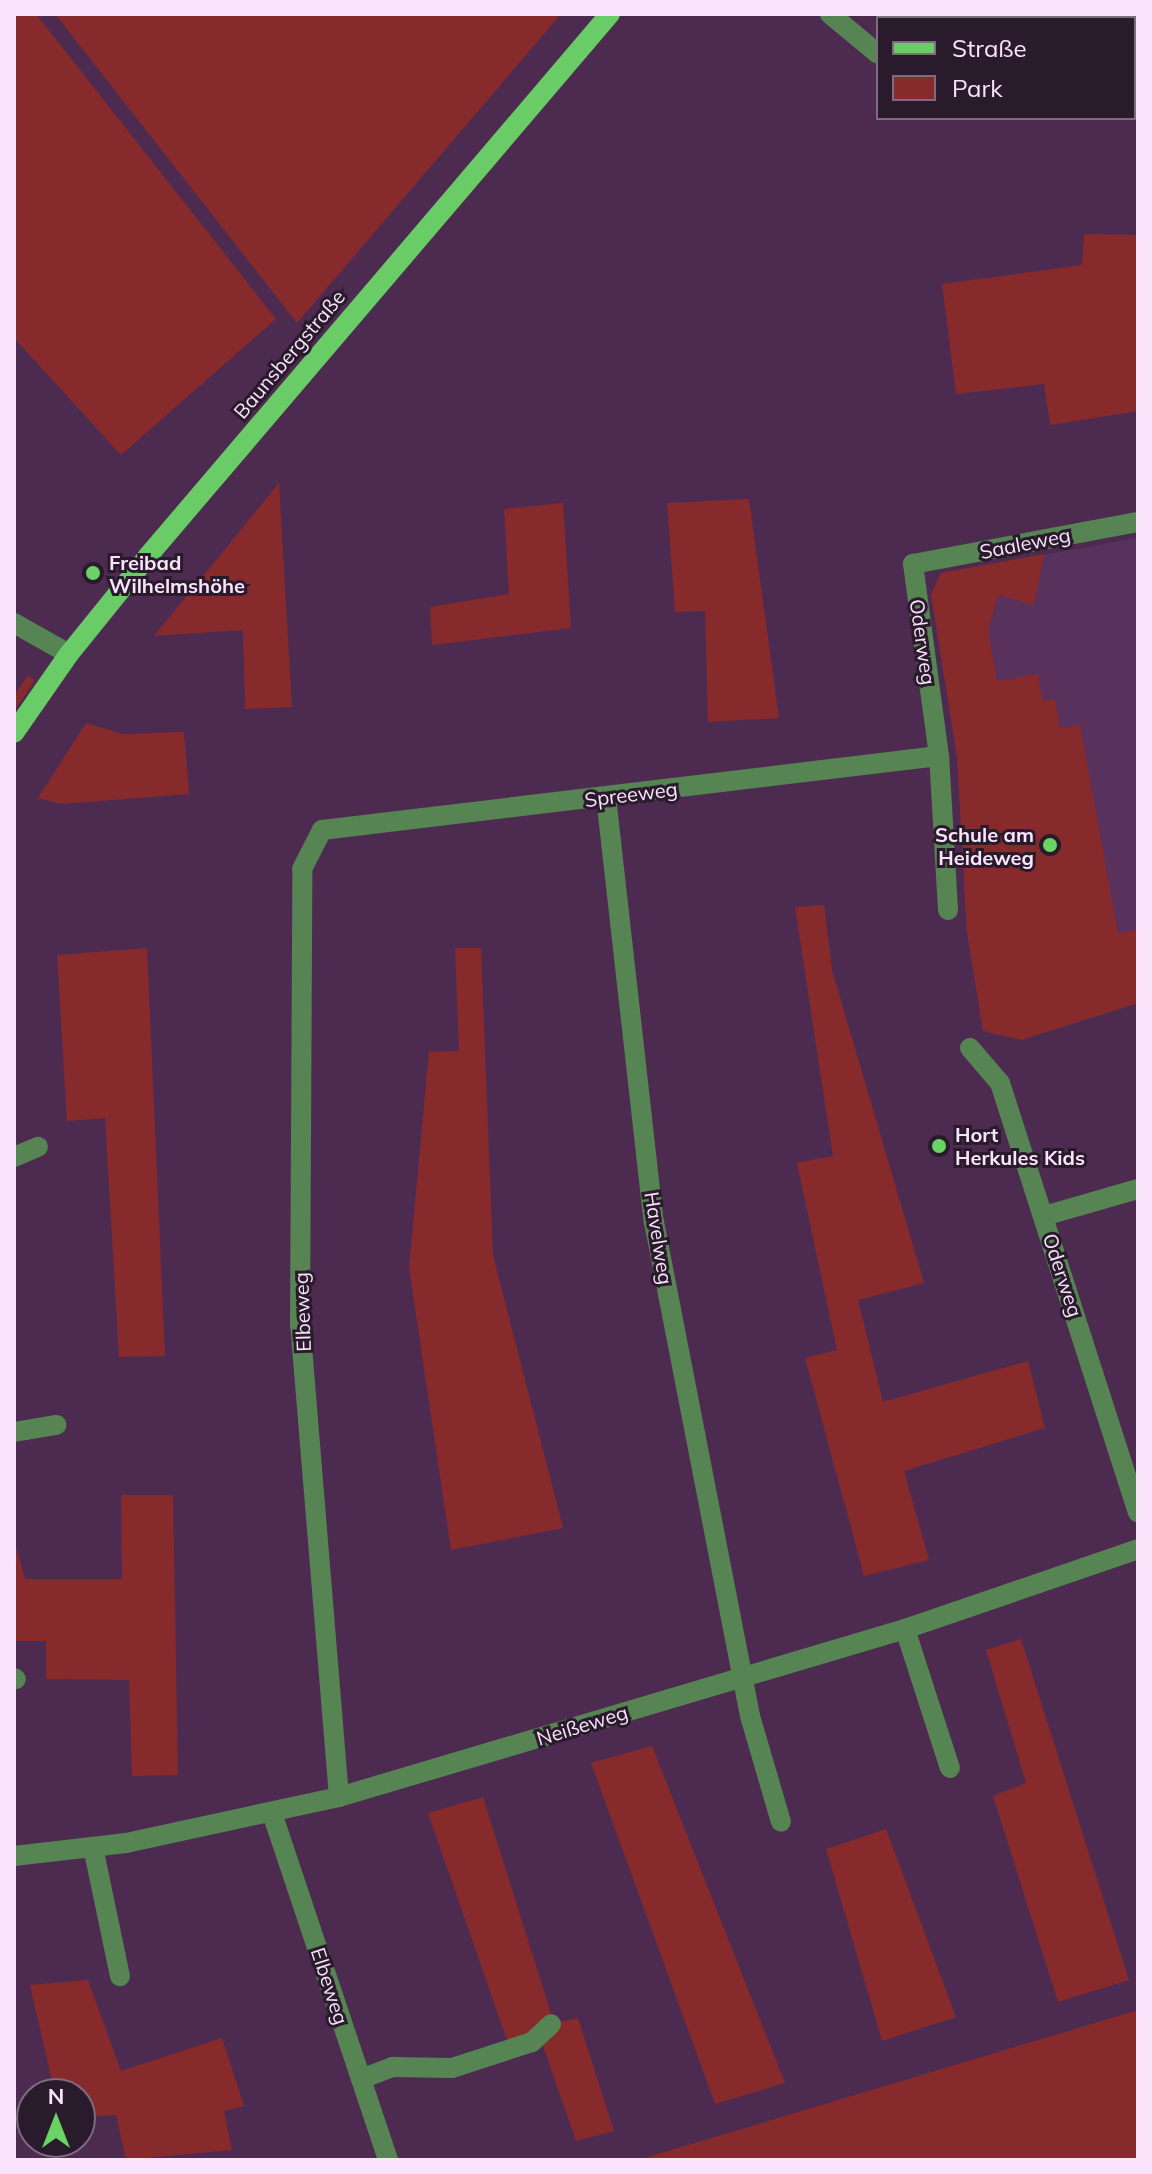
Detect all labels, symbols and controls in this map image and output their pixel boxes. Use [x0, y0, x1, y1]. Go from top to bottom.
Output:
legend [876, 16, 1136, 120]
text: Straße [952, 33, 1027, 63]
text: Park [952, 73, 1003, 103]
street label: Baunsbergstraße [228, 285, 350, 423]
street label: Saaleweg [977, 522, 1073, 564]
place label: Freibad Wilhelmshöhe [109, 550, 245, 597]
marker: Freibad Wilhelmshöhe [84, 564, 102, 582]
street label: Oderweg [905, 598, 941, 686]
street label: Spreeweg [583, 776, 679, 812]
place label: Schule am Heideweg [935, 822, 1034, 869]
marker: Schule am Heideweg [1041, 836, 1059, 854]
place label: Hort Herkules Kids [955, 1122, 1085, 1169]
marker: Hort Herkules Kids [930, 1137, 948, 1155]
street label: Havelweg [640, 1190, 678, 1286]
street label: Oderweg [1038, 1230, 1088, 1320]
street label: Elbeweg [289, 1272, 315, 1352]
street label: Neißeweg [533, 1700, 631, 1750]
street label: Elbeweg [306, 1945, 354, 2027]
north arrow [16, 2078, 96, 2158]
text: N [48, 2082, 64, 2110]

